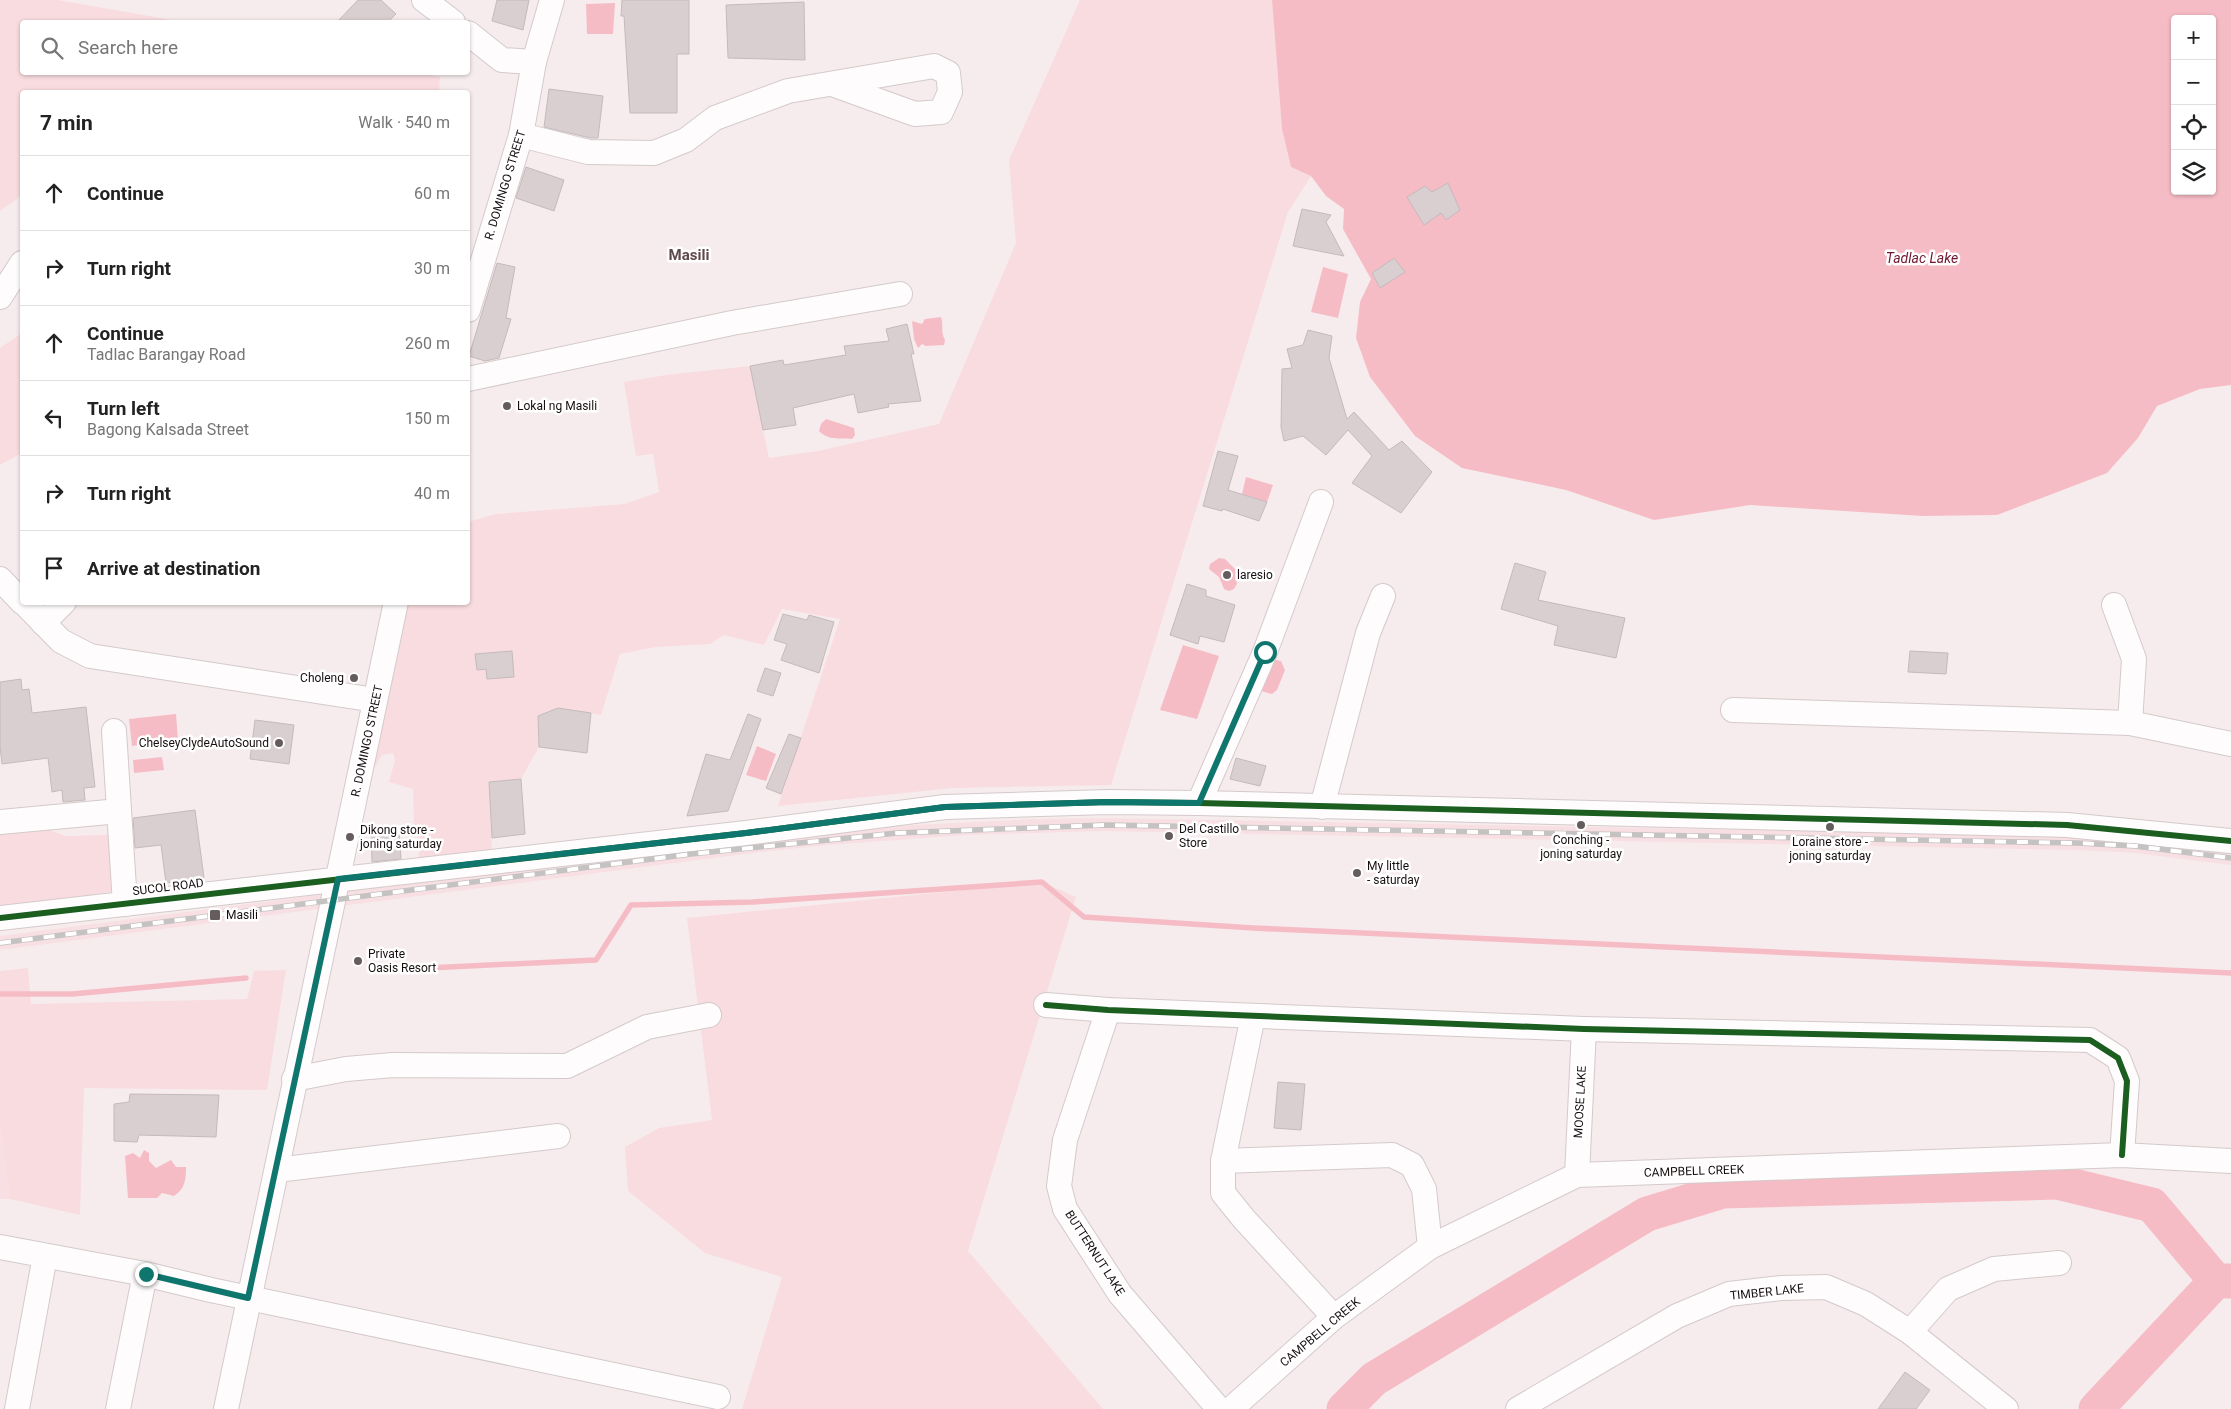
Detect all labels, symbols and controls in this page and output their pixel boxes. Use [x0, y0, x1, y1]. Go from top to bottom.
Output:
map controls [2171, 15, 2216, 195]
button: + [2171, 15, 2216, 60]
search box [20, 20, 470, 75]
icon: search [38, 34, 66, 62]
text: Search here [78, 36, 178, 59]
button: − [2171, 60, 2216, 105]
button: locate [2171, 105, 2216, 150]
text: 7 min [40, 111, 93, 135]
text: Walk · 540 m [358, 113, 450, 132]
street label: R. DOMINGO STREET [482, 128, 528, 242]
button: layers [2171, 150, 2216, 195]
icon: ahead [40, 179, 68, 207]
text: Continue [87, 182, 164, 205]
text: 60 m [414, 184, 450, 203]
district label: Masili [669, 246, 709, 264]
water label: Tadlac Lake [1886, 250, 1958, 266]
icon: right [40, 254, 68, 282]
text: Turn right [87, 257, 171, 280]
text: 30 m [414, 259, 450, 278]
text: Continue [87, 322, 164, 345]
icon: ahead [40, 329, 68, 357]
text: 260 m [405, 334, 450, 353]
text: Tadlac Barangay Road [87, 345, 245, 364]
text: Turn left [87, 397, 160, 420]
place label: Lokal ng Masili [517, 399, 597, 413]
marker: Lokal ng Masili [501, 400, 513, 412]
icon: left [40, 404, 68, 432]
text: 150 m [405, 409, 450, 428]
text: Bagong Kalsada Street [87, 420, 249, 439]
icon: right [40, 479, 68, 507]
text: Turn right [87, 482, 171, 505]
text: 40 m [414, 484, 450, 503]
icon: arrive [40, 554, 68, 582]
text: Arrive at destination [87, 557, 260, 580]
place label: laresio [1237, 568, 1273, 582]
marker: laresio [1221, 569, 1233, 581]
route start [1254, 641, 1277, 664]
place label: Choleng [300, 671, 344, 685]
marker: Choleng [348, 672, 360, 684]
street label: R. DOMINGO STREET [348, 684, 386, 798]
place label: ChelseyClydeAutoSound [139, 736, 269, 750]
marker: ChelseyClydeAutoSound [273, 737, 285, 749]
marker: Conching - joning saturday [1575, 819, 1587, 831]
marker: Loraine store - joning saturday [1824, 821, 1836, 833]
place label: Del Castillo Store [1179, 822, 1239, 850]
place label: Dikong store - joning saturday [359, 823, 442, 851]
marker: Del Castillo Store [1163, 830, 1175, 842]
marker: Dikong store - joning saturday [344, 831, 356, 843]
place label: Conching - joning saturday [1539, 833, 1622, 861]
place label: Loraine store - joning saturday [1788, 835, 1871, 863]
place label: My little - saturday [1367, 859, 1420, 887]
marker: My little - saturday [1351, 867, 1363, 879]
street label: SUCOL ROAD [132, 876, 205, 898]
marker: Masili [208, 908, 222, 922]
place label: Masili [226, 908, 258, 922]
place label: Private Oasis Resort [368, 947, 436, 975]
marker: Private Oasis Resort [352, 955, 364, 967]
street label: MOOSE LAKE [1571, 1065, 1589, 1139]
street label: CAMPBELL CREEK [1644, 1162, 1745, 1180]
street label: BUTTERNUT LAKE [1062, 1208, 1128, 1298]
route end [135, 1263, 158, 1286]
street label: TIMBER LAKE [1729, 1281, 1805, 1303]
street label: CAMPBELL CREEK [1277, 1294, 1363, 1370]

